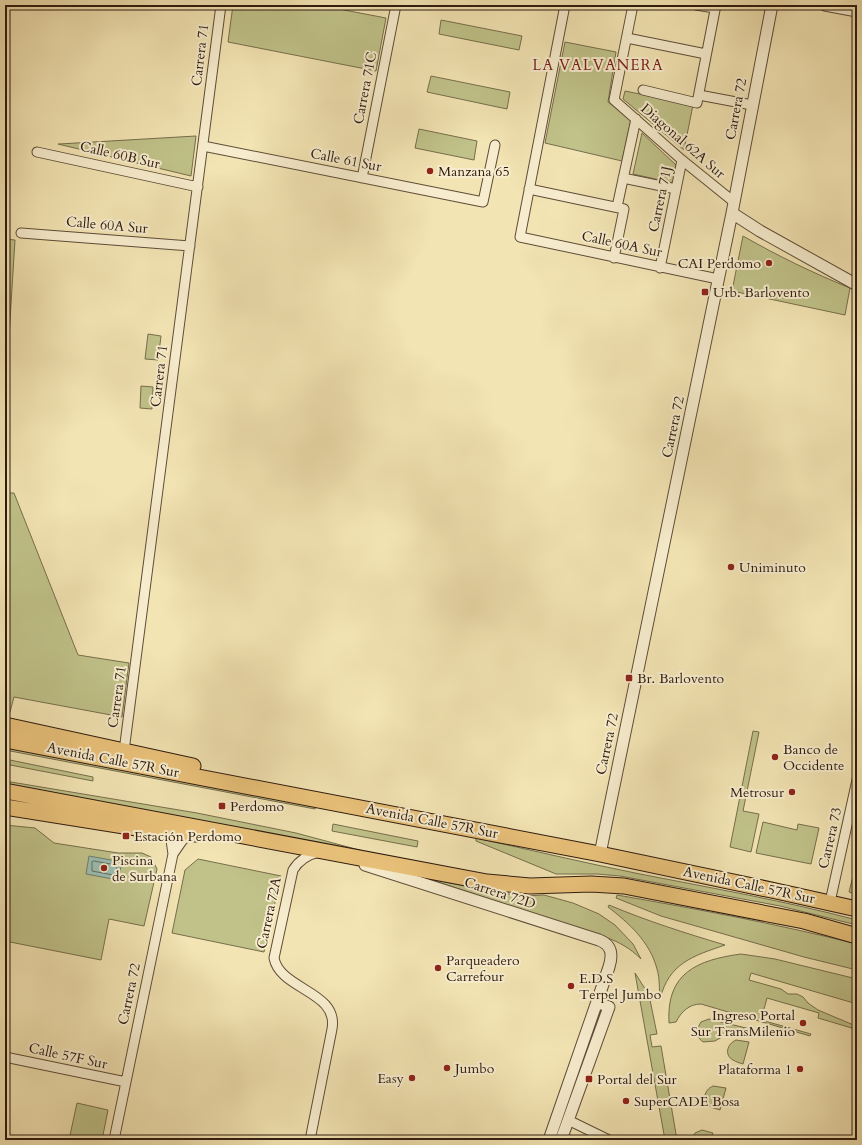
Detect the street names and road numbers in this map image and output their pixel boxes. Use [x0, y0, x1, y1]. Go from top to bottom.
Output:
street label: Carrera 71 [187, 23, 213, 87]
street label: Carrera 71C [349, 50, 381, 126]
street label: Carrera 72 [721, 76, 751, 142]
street label: Diagonal 62A Sur [637, 99, 730, 184]
street label: Calle 60B Sur [78, 137, 163, 174]
street label: Calle 61 Sur [309, 144, 384, 176]
street label: Carrera 71J [644, 164, 676, 234]
street label: Calle 60A Sur [65, 212, 149, 238]
street label: Calle 60A Sur [580, 226, 665, 262]
street label: Carrera 71 [146, 344, 172, 408]
street label: Carrera 72 [657, 394, 689, 460]
street label: Carrera 71 [103, 665, 131, 729]
street label: Carrera 72 [591, 711, 623, 777]
street label: Avenida Calle 57R Sur [45, 738, 182, 782]
street label: Avenida Calle 57R Sur [364, 799, 501, 843]
street label: Carrera 73 [814, 805, 846, 871]
street label: Avenida Calle 57R Sur [681, 862, 817, 908]
street label: Carrera 72D [462, 873, 538, 913]
street label: Carrera 72A [252, 876, 286, 950]
street label: Carrera 72 [113, 961, 145, 1027]
street label: Calle 57F Sur [27, 1038, 110, 1074]

